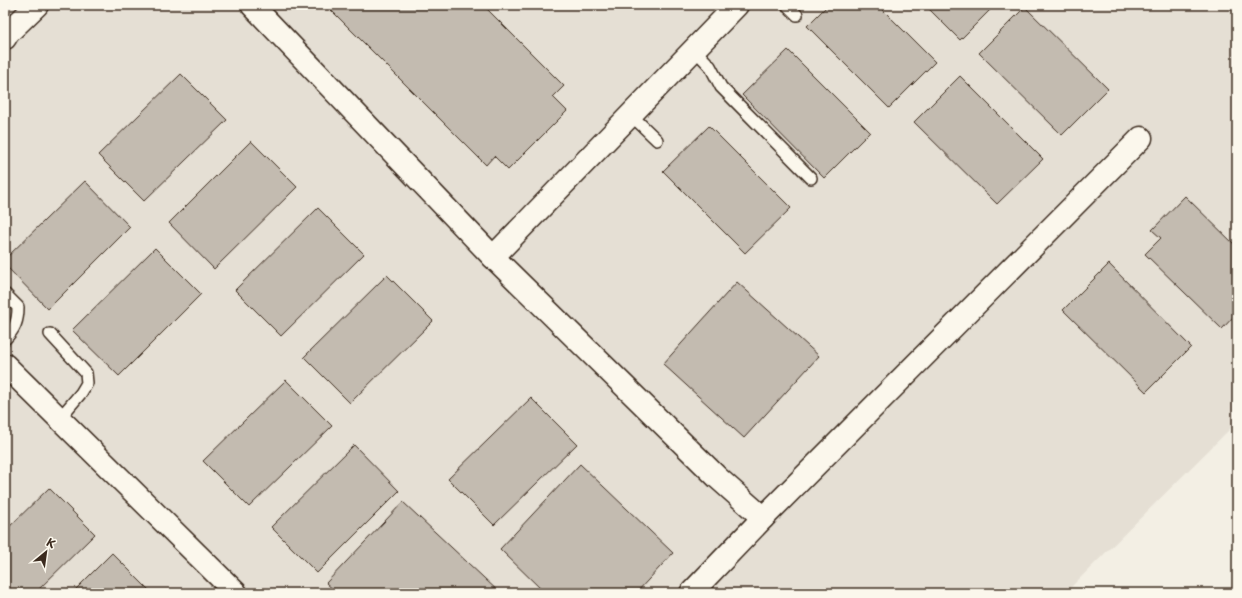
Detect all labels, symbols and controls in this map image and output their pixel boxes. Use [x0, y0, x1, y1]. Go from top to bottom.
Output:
north arrow [26, 532, 66, 572]
text: K [43, 533, 59, 552]

